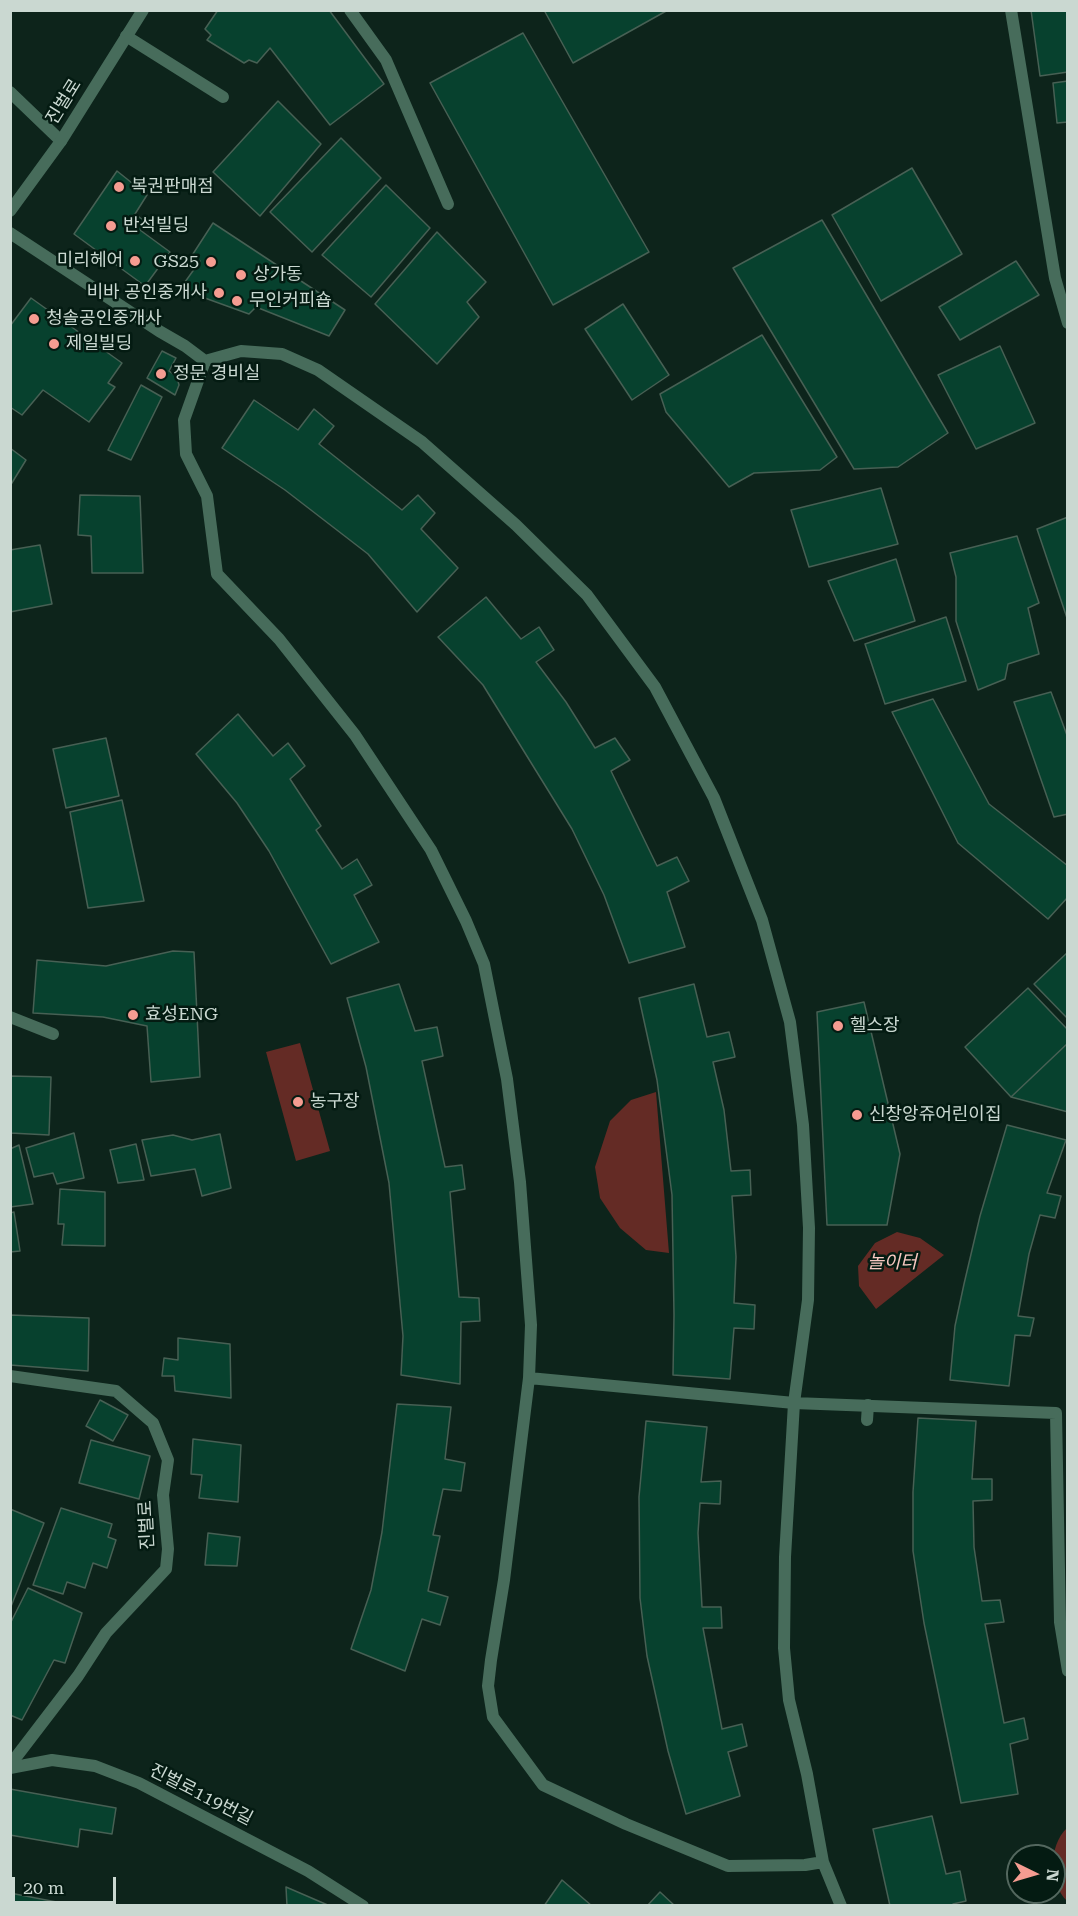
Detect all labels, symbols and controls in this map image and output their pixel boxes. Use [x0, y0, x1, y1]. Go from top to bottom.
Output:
street label: 진벌로 [42, 75, 86, 129]
place label: 복권판매점 [131, 176, 214, 198]
marker: 복권판매점 [112, 180, 126, 194]
place label: 반석빌딩 [123, 215, 189, 237]
marker: 반석빌딩 [104, 219, 118, 233]
place label: 미리헤어 [57, 250, 123, 272]
place label: GS25 [154, 251, 199, 273]
marker: 미리헤어 [128, 254, 142, 268]
marker: GS25 [204, 255, 218, 269]
place label: 상가동 [253, 264, 303, 286]
marker: 상가동 [234, 268, 248, 282]
place label: 비바 공인중개사 [87, 282, 207, 304]
marker: 비바 공인중개사 [212, 286, 226, 300]
place label: 무인커피숍 [249, 290, 332, 312]
marker: 무인커피숍 [230, 294, 244, 308]
place label: 청솔공인중개사 [46, 308, 162, 330]
marker: 청솔공인중개사 [27, 312, 41, 326]
place label: 제일빌딩 [66, 333, 132, 355]
marker: 제일빌딩 [47, 337, 61, 351]
place label: 정문 경비실 [173, 363, 260, 385]
marker: 정문 경비실 [154, 367, 168, 381]
place label: 효성ENG [145, 1004, 218, 1026]
marker: 효성ENG [126, 1008, 140, 1022]
place label: 헬스장 [850, 1015, 900, 1037]
marker: 헬스장 [831, 1019, 845, 1033]
place label: 농구장 [310, 1091, 360, 1113]
marker: 농구장 [291, 1095, 305, 1109]
place label: 신창앙쥬어린이집 [869, 1104, 1001, 1126]
marker: 신창앙쥬어린이집 [850, 1108, 864, 1122]
park label: 놀이터 [867, 1252, 917, 1274]
street label: 진벌로 [135, 1500, 159, 1550]
street label: 진벌로119번길 [146, 1760, 256, 1830]
north arrow [1006, 1844, 1066, 1904]
scale bar [15, 1865, 118, 1903]
text: N [1042, 1868, 1062, 1882]
text: 20 m [23, 1877, 64, 1898]

